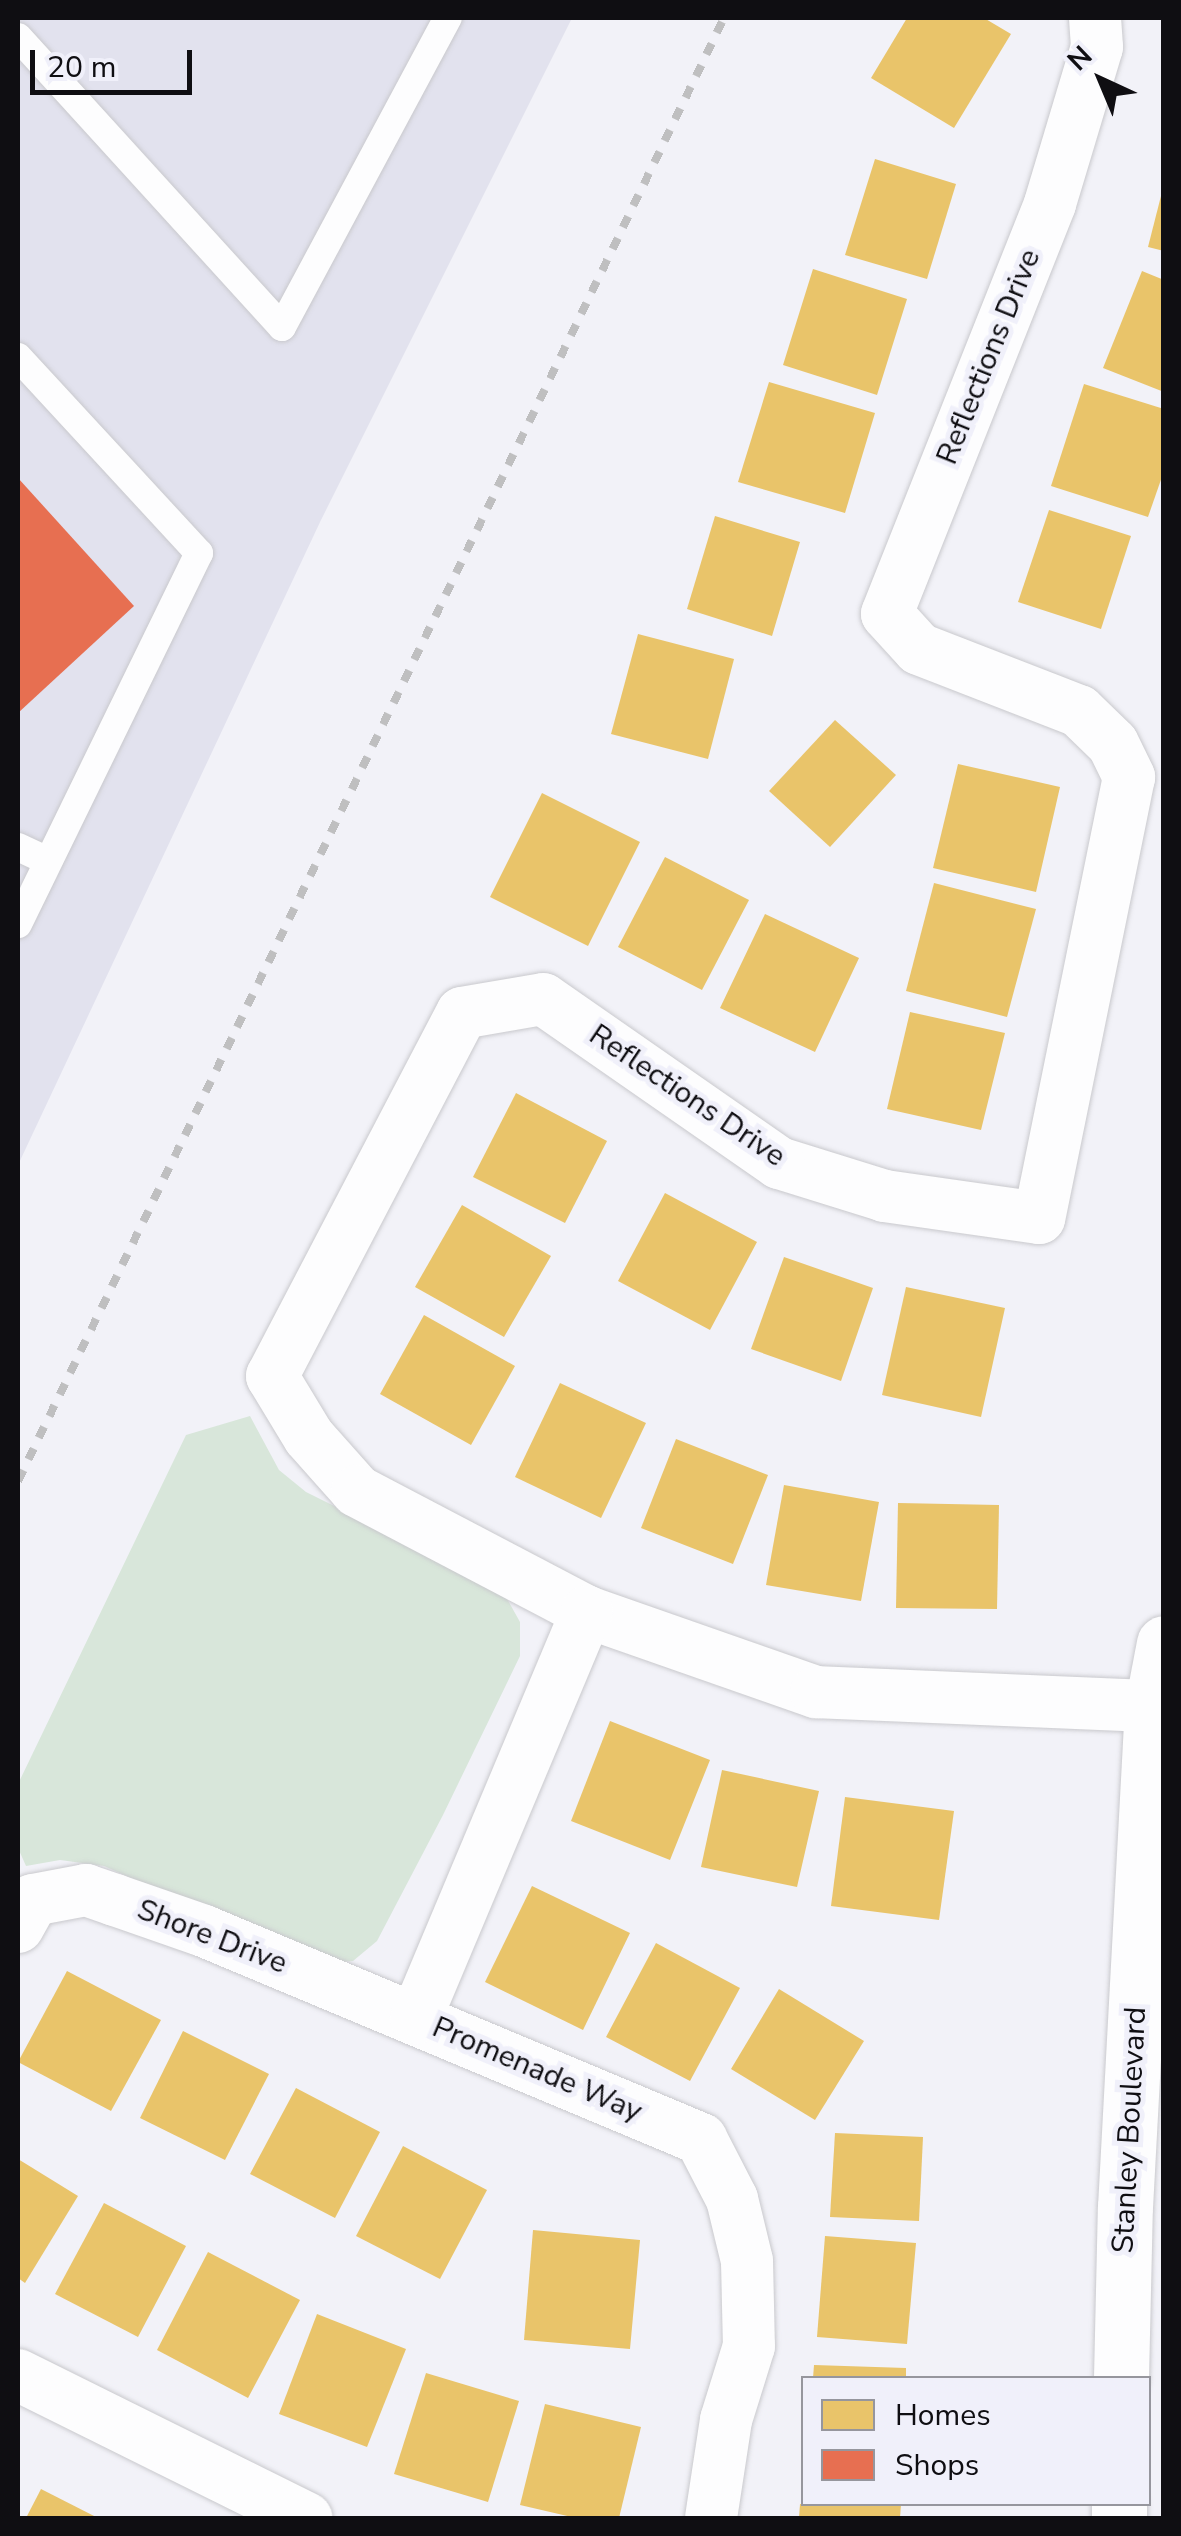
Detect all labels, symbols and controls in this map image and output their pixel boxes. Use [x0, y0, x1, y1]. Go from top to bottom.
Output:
scale bar [35, 30, 198, 92]
north arrow [1051, 30, 1151, 130]
text: N [1059, 37, 1101, 79]
text: 20 m [47, 47, 116, 88]
street label: Reflections Drive [929, 244, 1049, 470]
street label: Reflections Drive [582, 1017, 792, 1175]
street label: Shore Drive [132, 1892, 292, 1982]
street label: Stanley Boulevard [1106, 2006, 1154, 2254]
street label: Promenade Way [427, 2010, 647, 2130]
legend [801, 2376, 1151, 2506]
text: Homes [895, 2395, 991, 2436]
text: Shops [895, 2445, 979, 2486]

